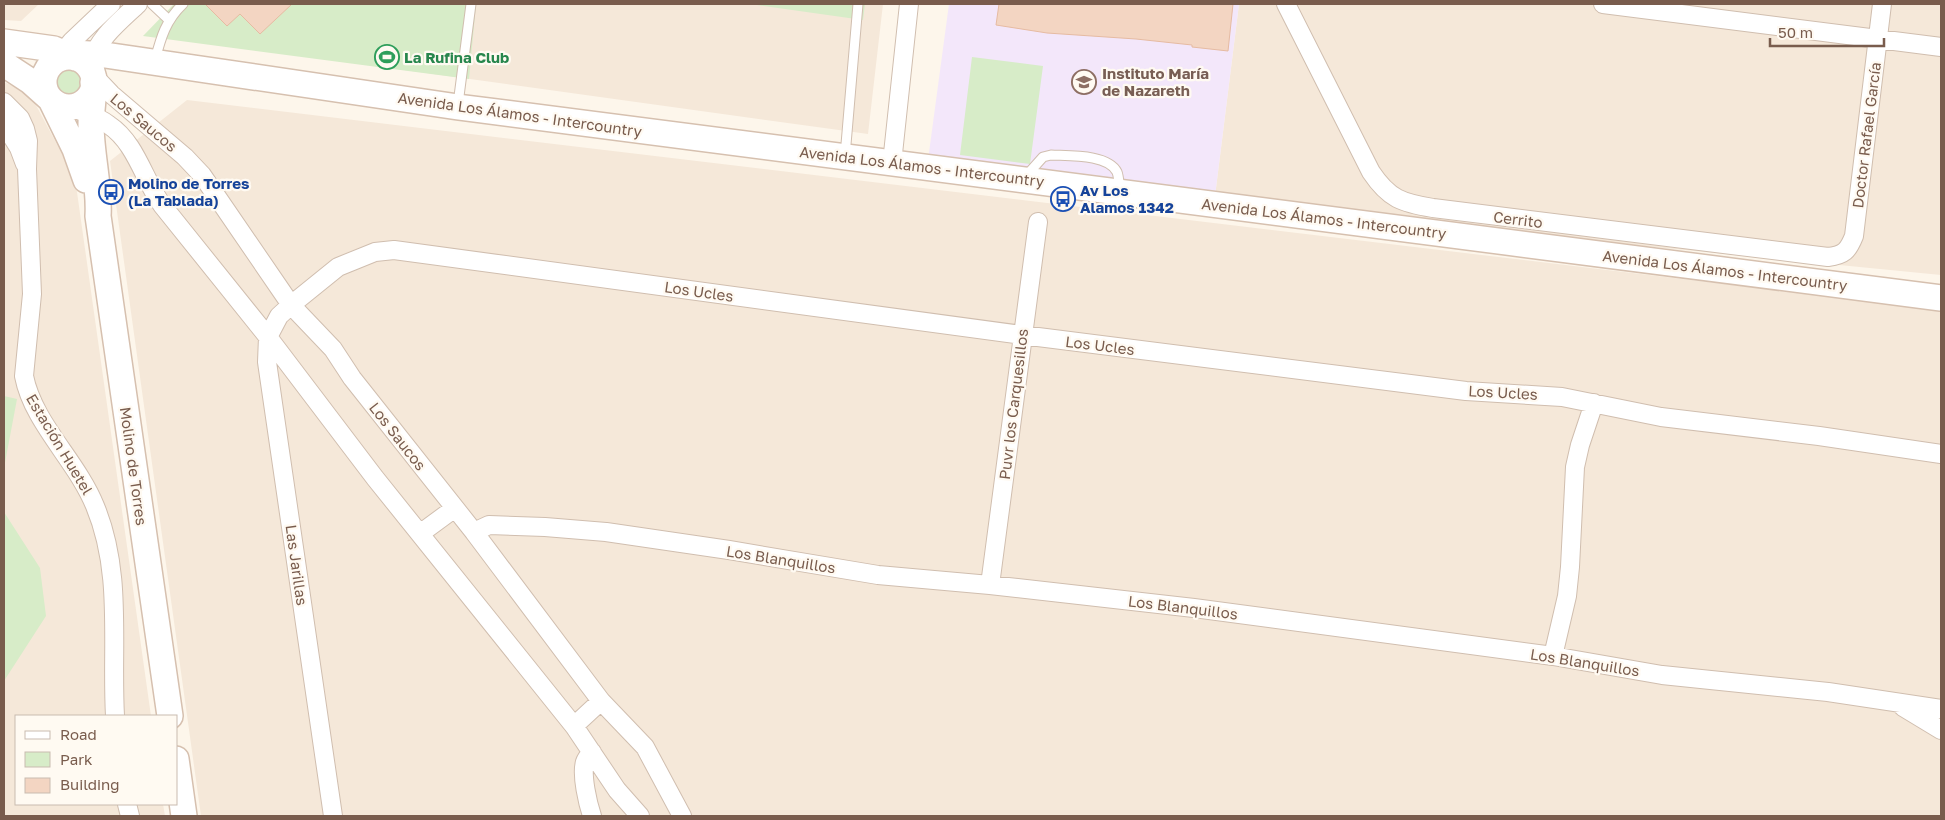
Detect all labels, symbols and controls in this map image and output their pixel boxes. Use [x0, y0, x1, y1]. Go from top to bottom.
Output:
scale bar [1770, 15, 1884, 47]
text: 50 m [1778, 23, 1813, 41]
sports icon: La Rufina Club [374, 44, 400, 70]
place label: La Rufina Club [404, 48, 509, 66]
street label: Doctor Rafael García [1848, 61, 1884, 209]
place label: Instituto María de Nazareth [1102, 64, 1209, 99]
school or university icon: Instituto María de Nazareth [1071, 69, 1097, 95]
street label: Avenida Los Álamos - Intercountry [397, 88, 644, 140]
street label: Los Saucos [107, 89, 181, 155]
street label: Avenida Los Álamos - Intercountry [799, 142, 1046, 190]
place label: Molino de Torres (La Tablada) [128, 174, 249, 209]
bus stop icon: Molino de Torres (La Tablada) [98, 179, 124, 205]
place label: Av Los Alamos 1342 [1080, 181, 1174, 216]
bus stop icon: Av Los Alamos 1342 [1050, 186, 1076, 212]
street label: Avenida Los Álamos - Intercountry [1201, 194, 1448, 242]
street label: Cerrito [1492, 207, 1544, 231]
street label: Avenida Los Álamos - Intercountry [1602, 246, 1849, 294]
street label: Los Ucles [663, 277, 735, 305]
street label: Puvr los Carquesillos [995, 327, 1031, 481]
street label: Los Ucles [1064, 332, 1136, 358]
street label: Los Ucles [1468, 381, 1538, 403]
street label: Estación Huetel [23, 390, 97, 498]
street label: Los Saucos [366, 398, 430, 474]
street label: Molino de Torres [117, 406, 151, 526]
street label: Las Jarillas [282, 523, 312, 607]
street label: Los Blanquillos [725, 541, 837, 577]
street label: Los Blanquillos [1127, 591, 1239, 623]
street label: Los Blanquillos [1529, 644, 1641, 680]
legend [15, 715, 178, 805]
text: Road [60, 725, 97, 743]
text: Park [60, 750, 93, 768]
text: Building [60, 775, 120, 793]

